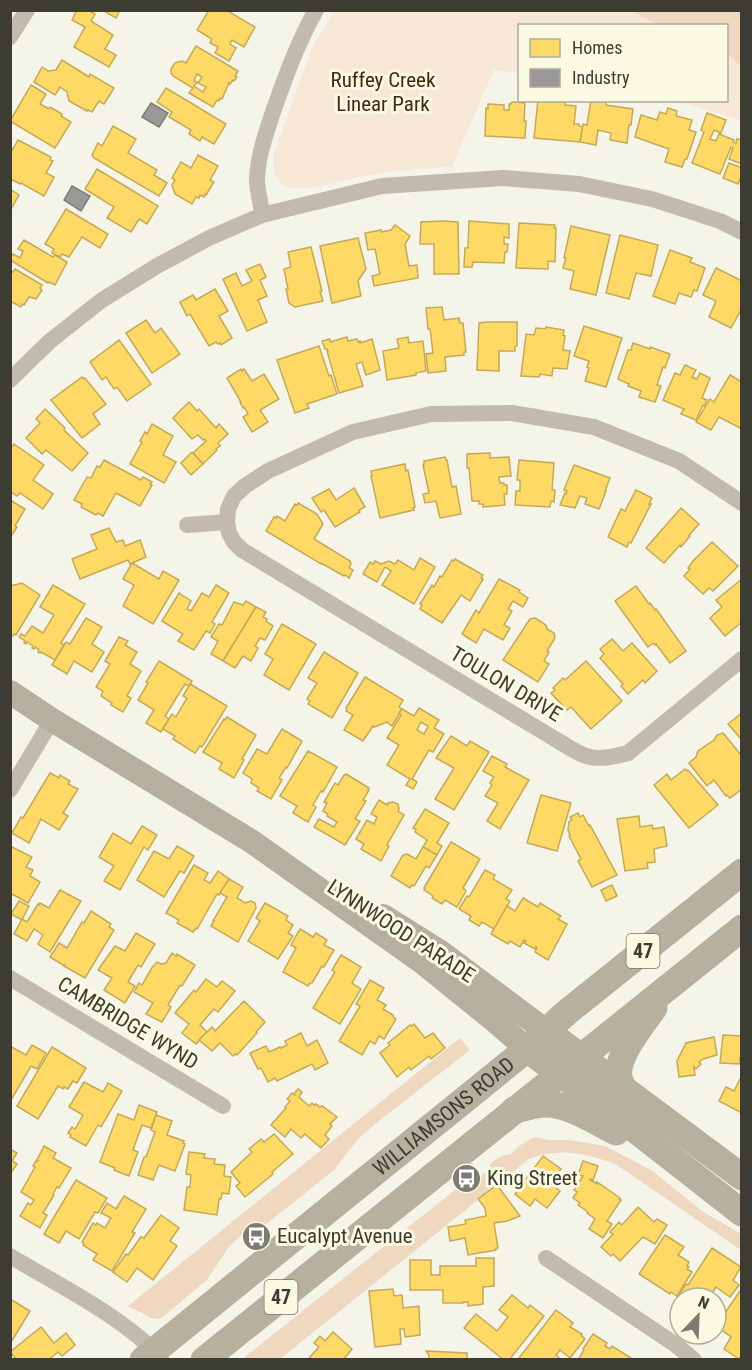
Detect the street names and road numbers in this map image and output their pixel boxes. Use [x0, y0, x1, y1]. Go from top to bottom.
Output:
street label: TOULON DRIVE [446, 641, 566, 727]
street label: LYNNWOOD PARADE [323, 874, 479, 988]
road number: 47 [626, 934, 660, 968]
street label: CAMBRIDGE WYND [53, 972, 203, 1074]
street label: WILLIAMSONS ROAD [368, 1052, 519, 1181]
road number: 47 [264, 1280, 298, 1314]

